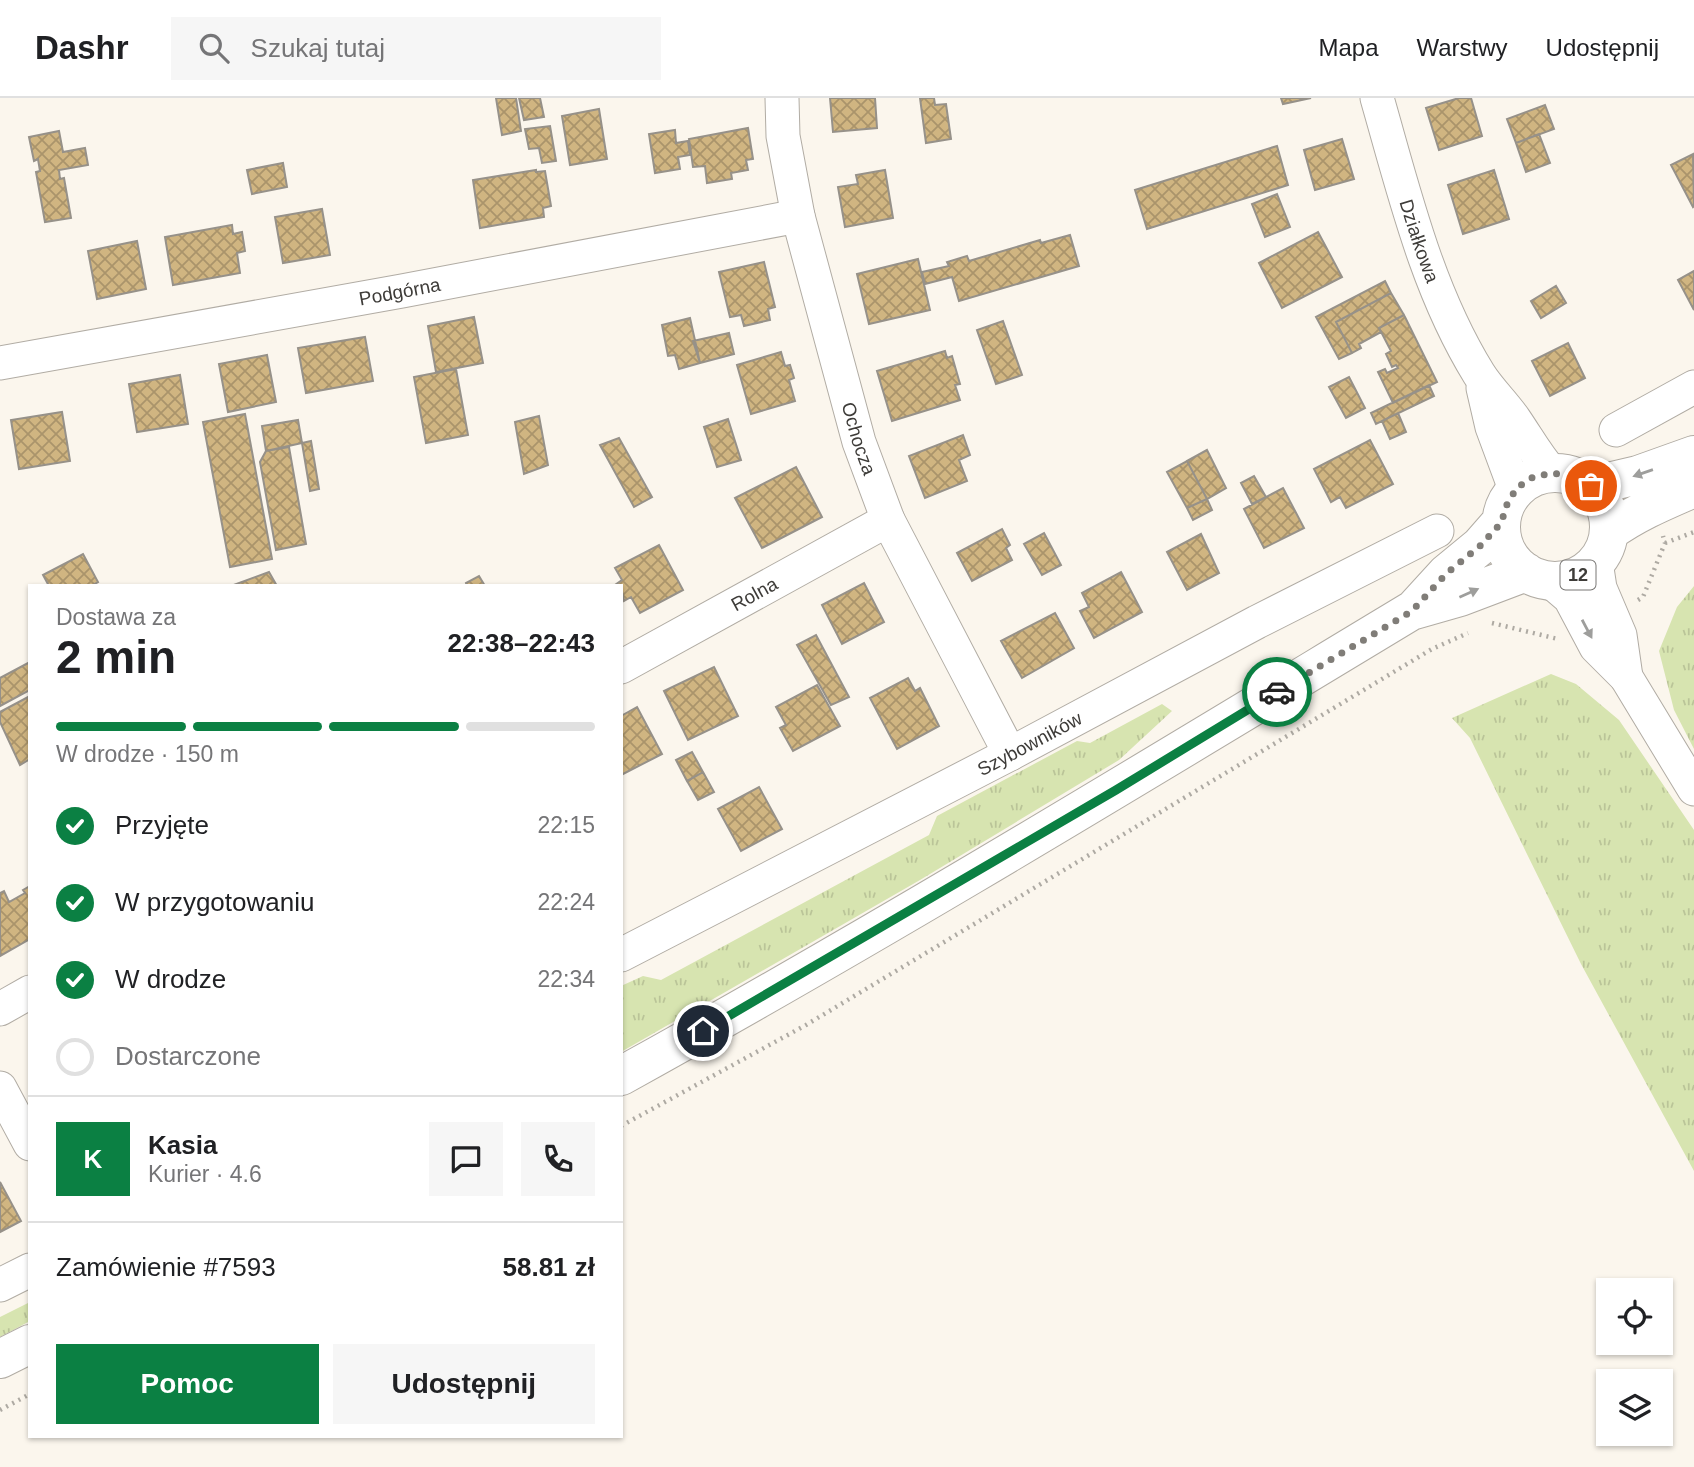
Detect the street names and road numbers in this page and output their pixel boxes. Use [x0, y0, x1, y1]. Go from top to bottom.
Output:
street label: Działkowa [1395, 197, 1443, 286]
street label: Podgórna [357, 274, 443, 310]
street label: Ochocza [838, 400, 880, 478]
road number: 12 [1560, 560, 1596, 589]
street label: Rolna [728, 573, 782, 615]
street label: Szybowników [974, 707, 1086, 780]

